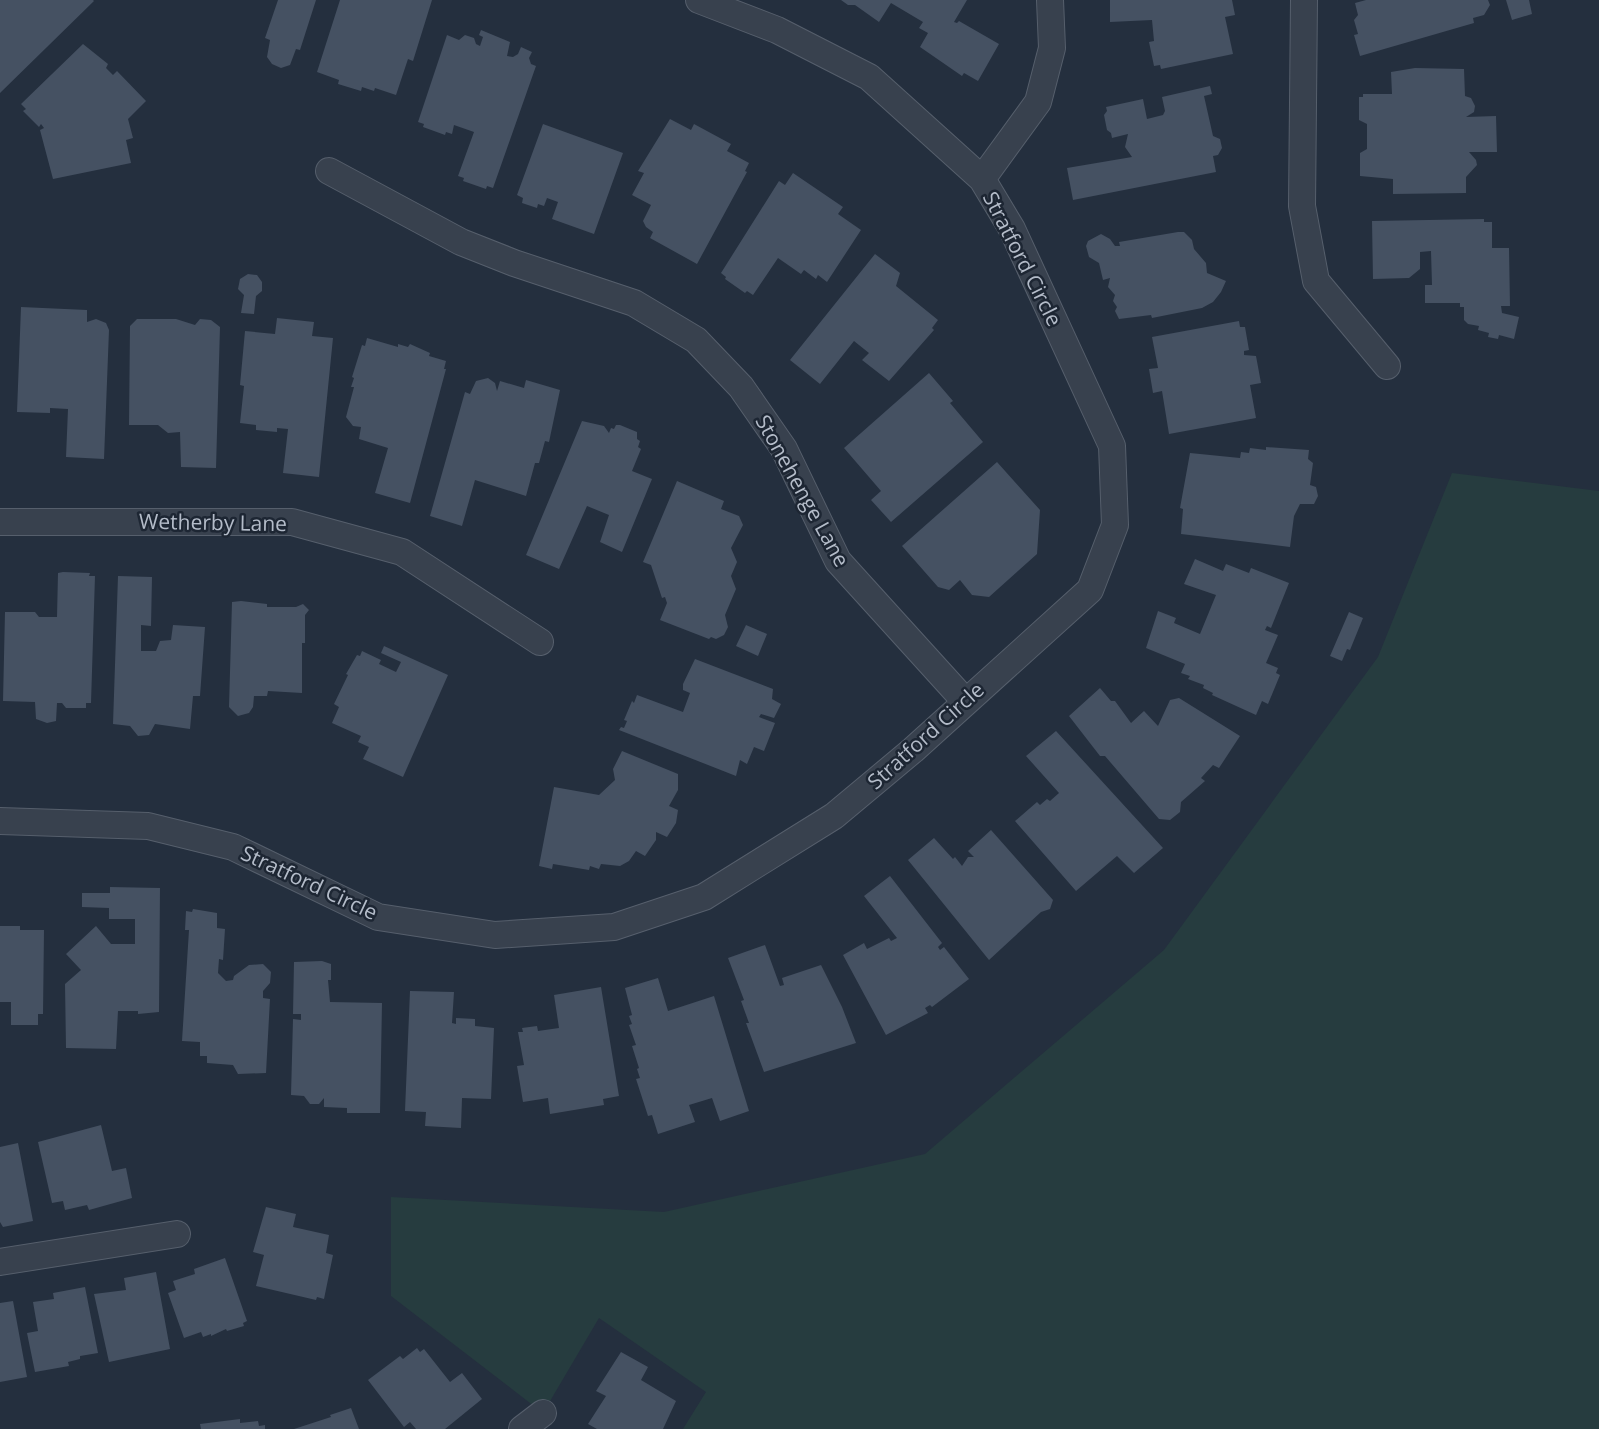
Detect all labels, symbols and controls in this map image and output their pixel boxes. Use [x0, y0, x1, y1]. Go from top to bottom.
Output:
street label: Stratford Circle [977, 186, 1069, 331]
street label: Stonehenge Lane [749, 409, 856, 572]
street label: Wetherby Lane [139, 507, 287, 537]
street label: Stratford Circle [861, 675, 990, 795]
street label: Stratford Circle [237, 838, 382, 926]

